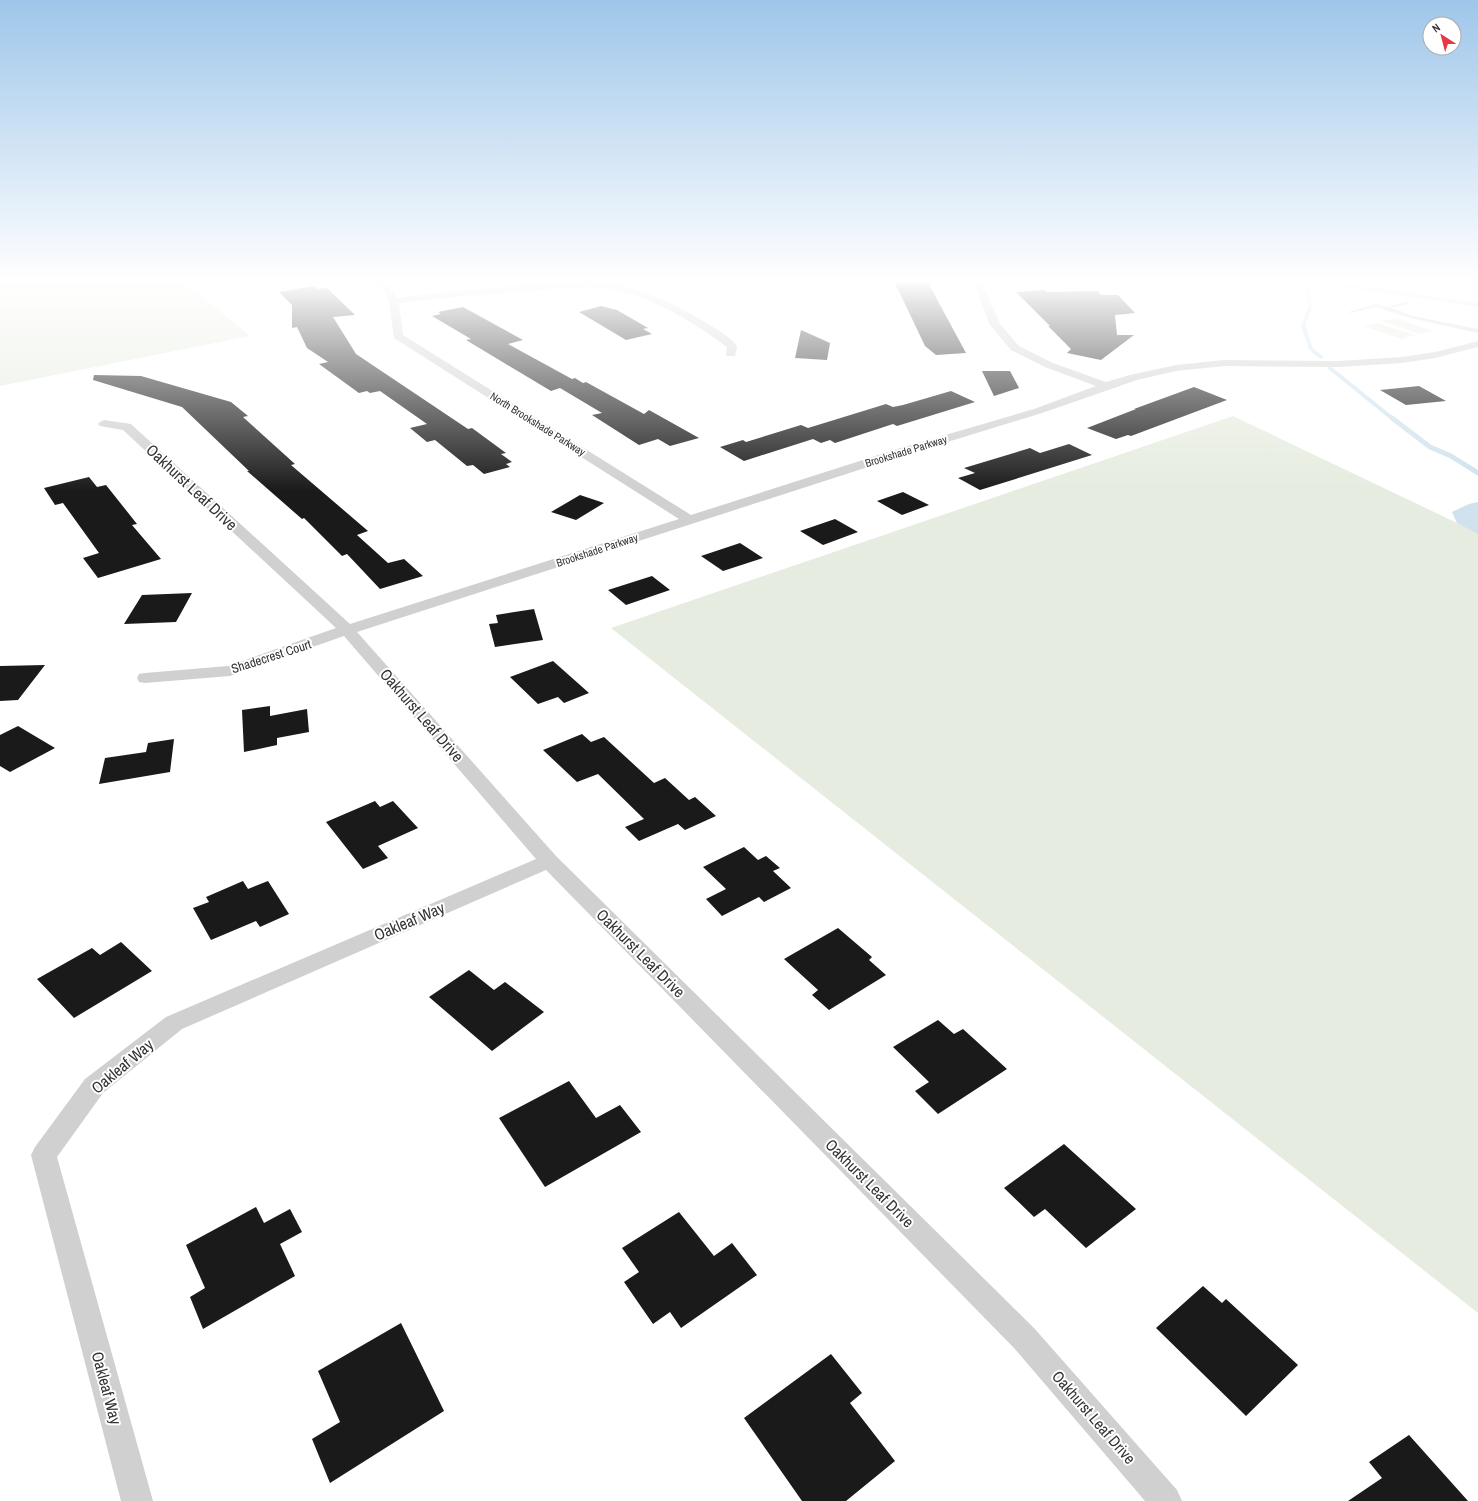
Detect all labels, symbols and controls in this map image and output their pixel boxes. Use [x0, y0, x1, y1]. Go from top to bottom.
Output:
north arrow [1422, 16, 1462, 56]
text: N [1429, 20, 1443, 35]
street label: North Brookshade Parkway [488, 389, 589, 459]
street label: Brookshade Parkway [863, 432, 949, 470]
street label: Oakhurst Leaf Drive [142, 439, 242, 535]
street label: Brookshade Parkway [554, 530, 640, 570]
street label: Shadecrest Court [229, 636, 313, 677]
street label: Oakhurst Leaf Drive [375, 663, 469, 767]
street label: Oakleaf Way [370, 896, 448, 946]
street label: Oakhurst Leaf Drive [592, 904, 690, 1002]
street label: Oakleaf Way [86, 1033, 158, 1098]
street label: Oakhurst Leaf Drive [821, 1134, 919, 1232]
street label: Oakleaf Way [87, 1349, 127, 1427]
street label: Oakhurst Leaf Drive [1047, 1365, 1141, 1469]

